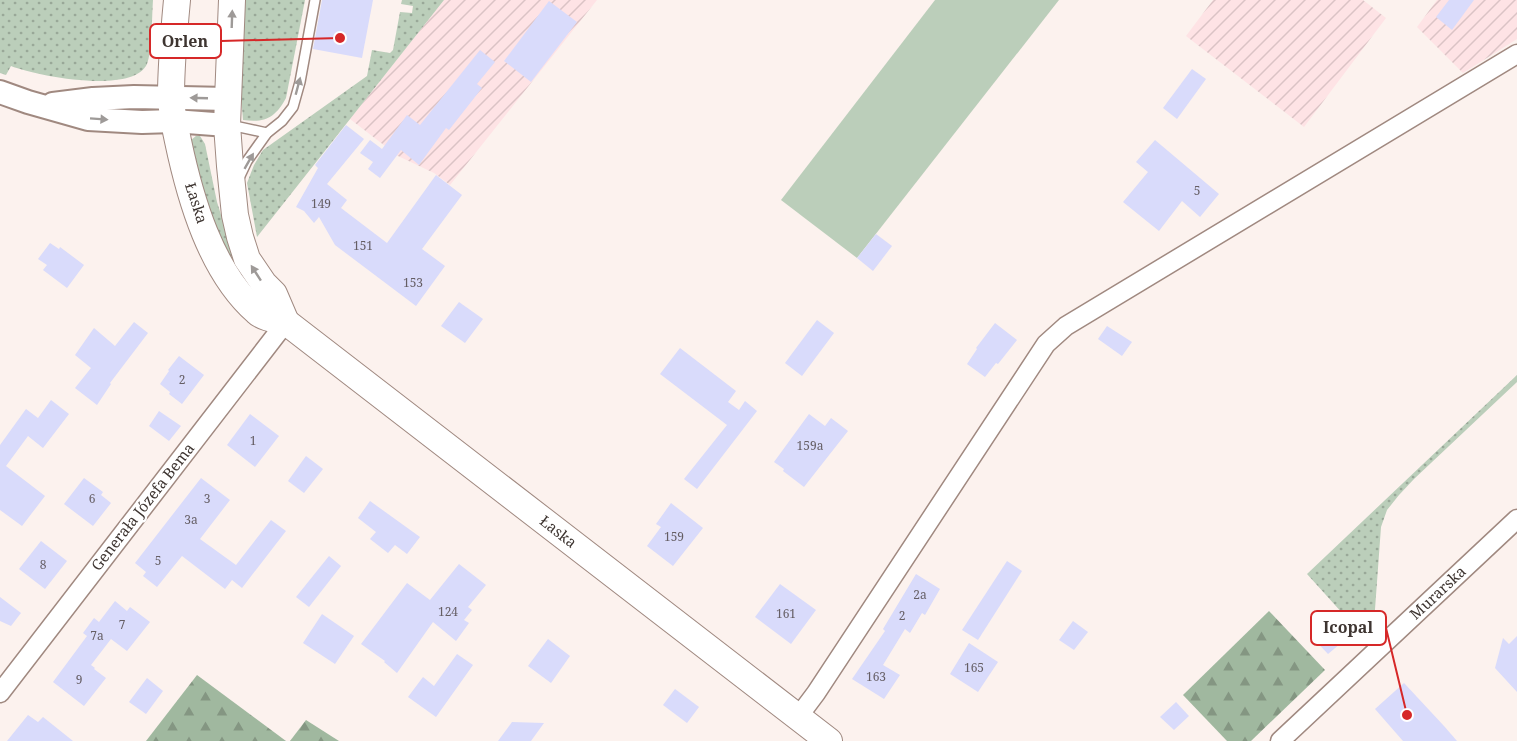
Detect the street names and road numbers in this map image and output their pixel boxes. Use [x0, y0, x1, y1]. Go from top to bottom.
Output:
street label: Łaska [181, 180, 213, 226]
street label: Generała Józefa Bema [86, 438, 198, 574]
street label: Łaska [536, 510, 581, 552]
street label: Murarska [1405, 561, 1470, 623]

